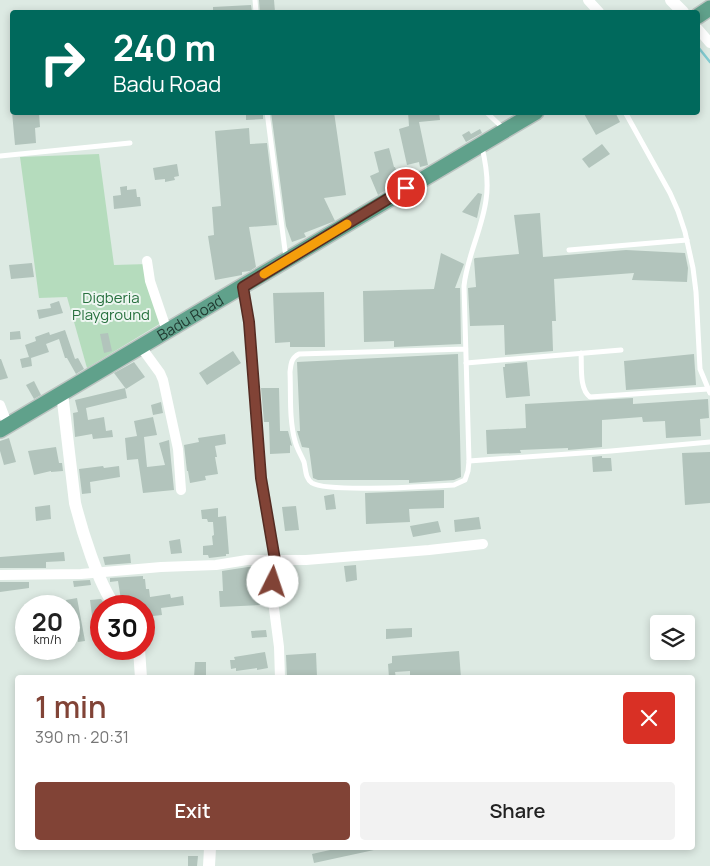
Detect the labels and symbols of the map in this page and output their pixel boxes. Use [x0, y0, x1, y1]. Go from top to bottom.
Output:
pin [385, 167, 427, 209]
park label: Digberia Playground [72, 287, 150, 325]
street label: Badu Road [153, 289, 227, 345]
position arrow [246, 555, 298, 607]
speed limit sign: 30 [90, 595, 155, 660]

